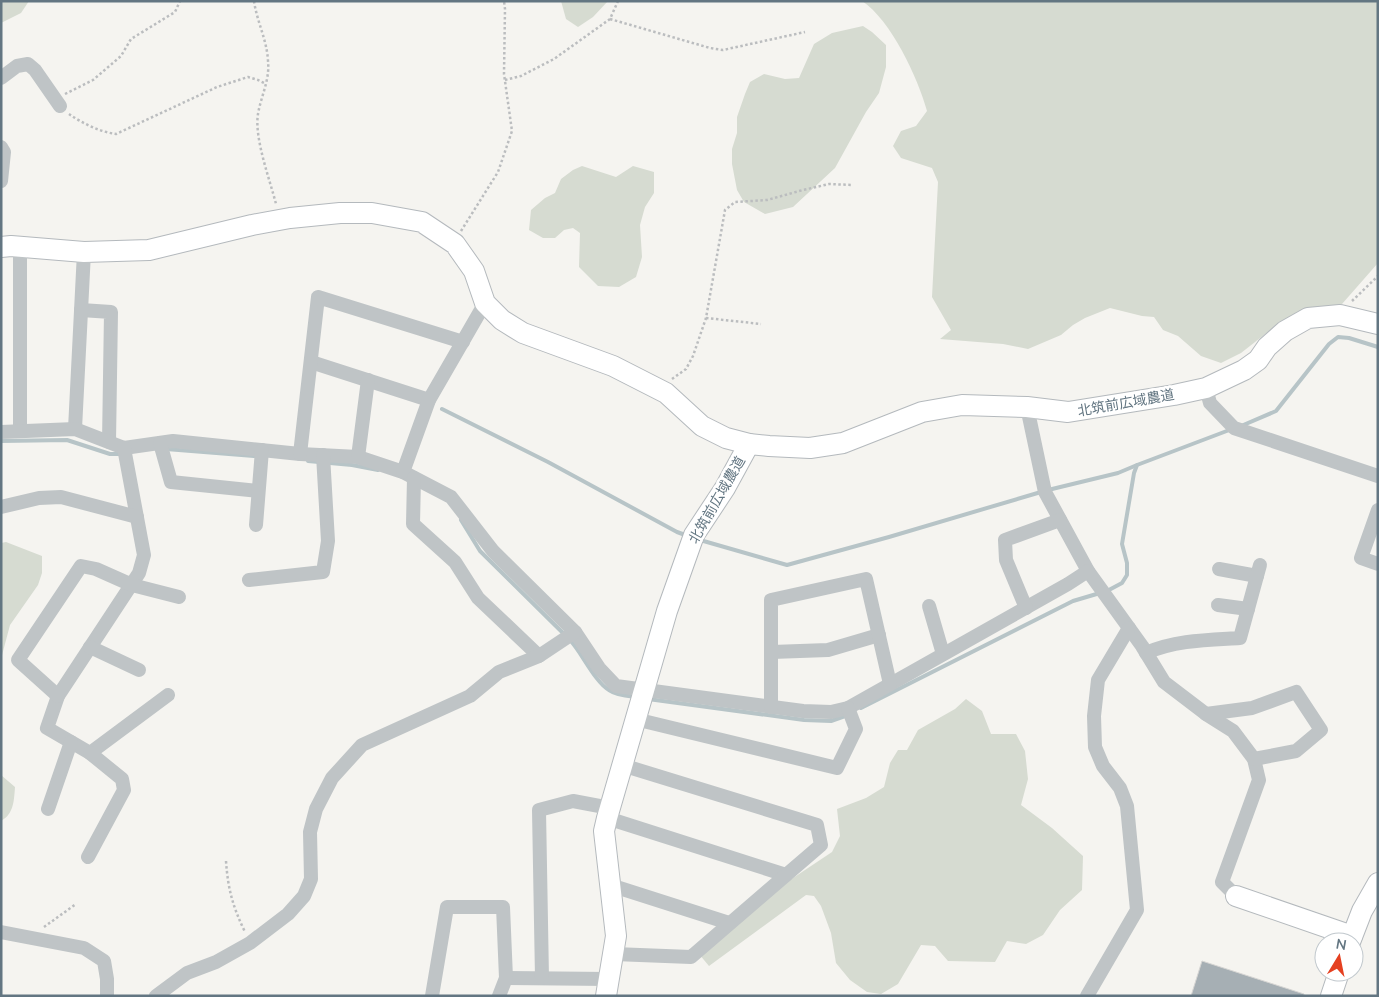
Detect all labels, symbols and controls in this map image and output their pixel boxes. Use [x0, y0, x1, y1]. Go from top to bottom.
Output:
street label: 北筑前広域農道 [1076, 385, 1176, 421]
street label: 北筑前広域農道 [684, 453, 750, 547]
north arrow [1314, 932, 1364, 982]
text: N [1334, 934, 1348, 955]

